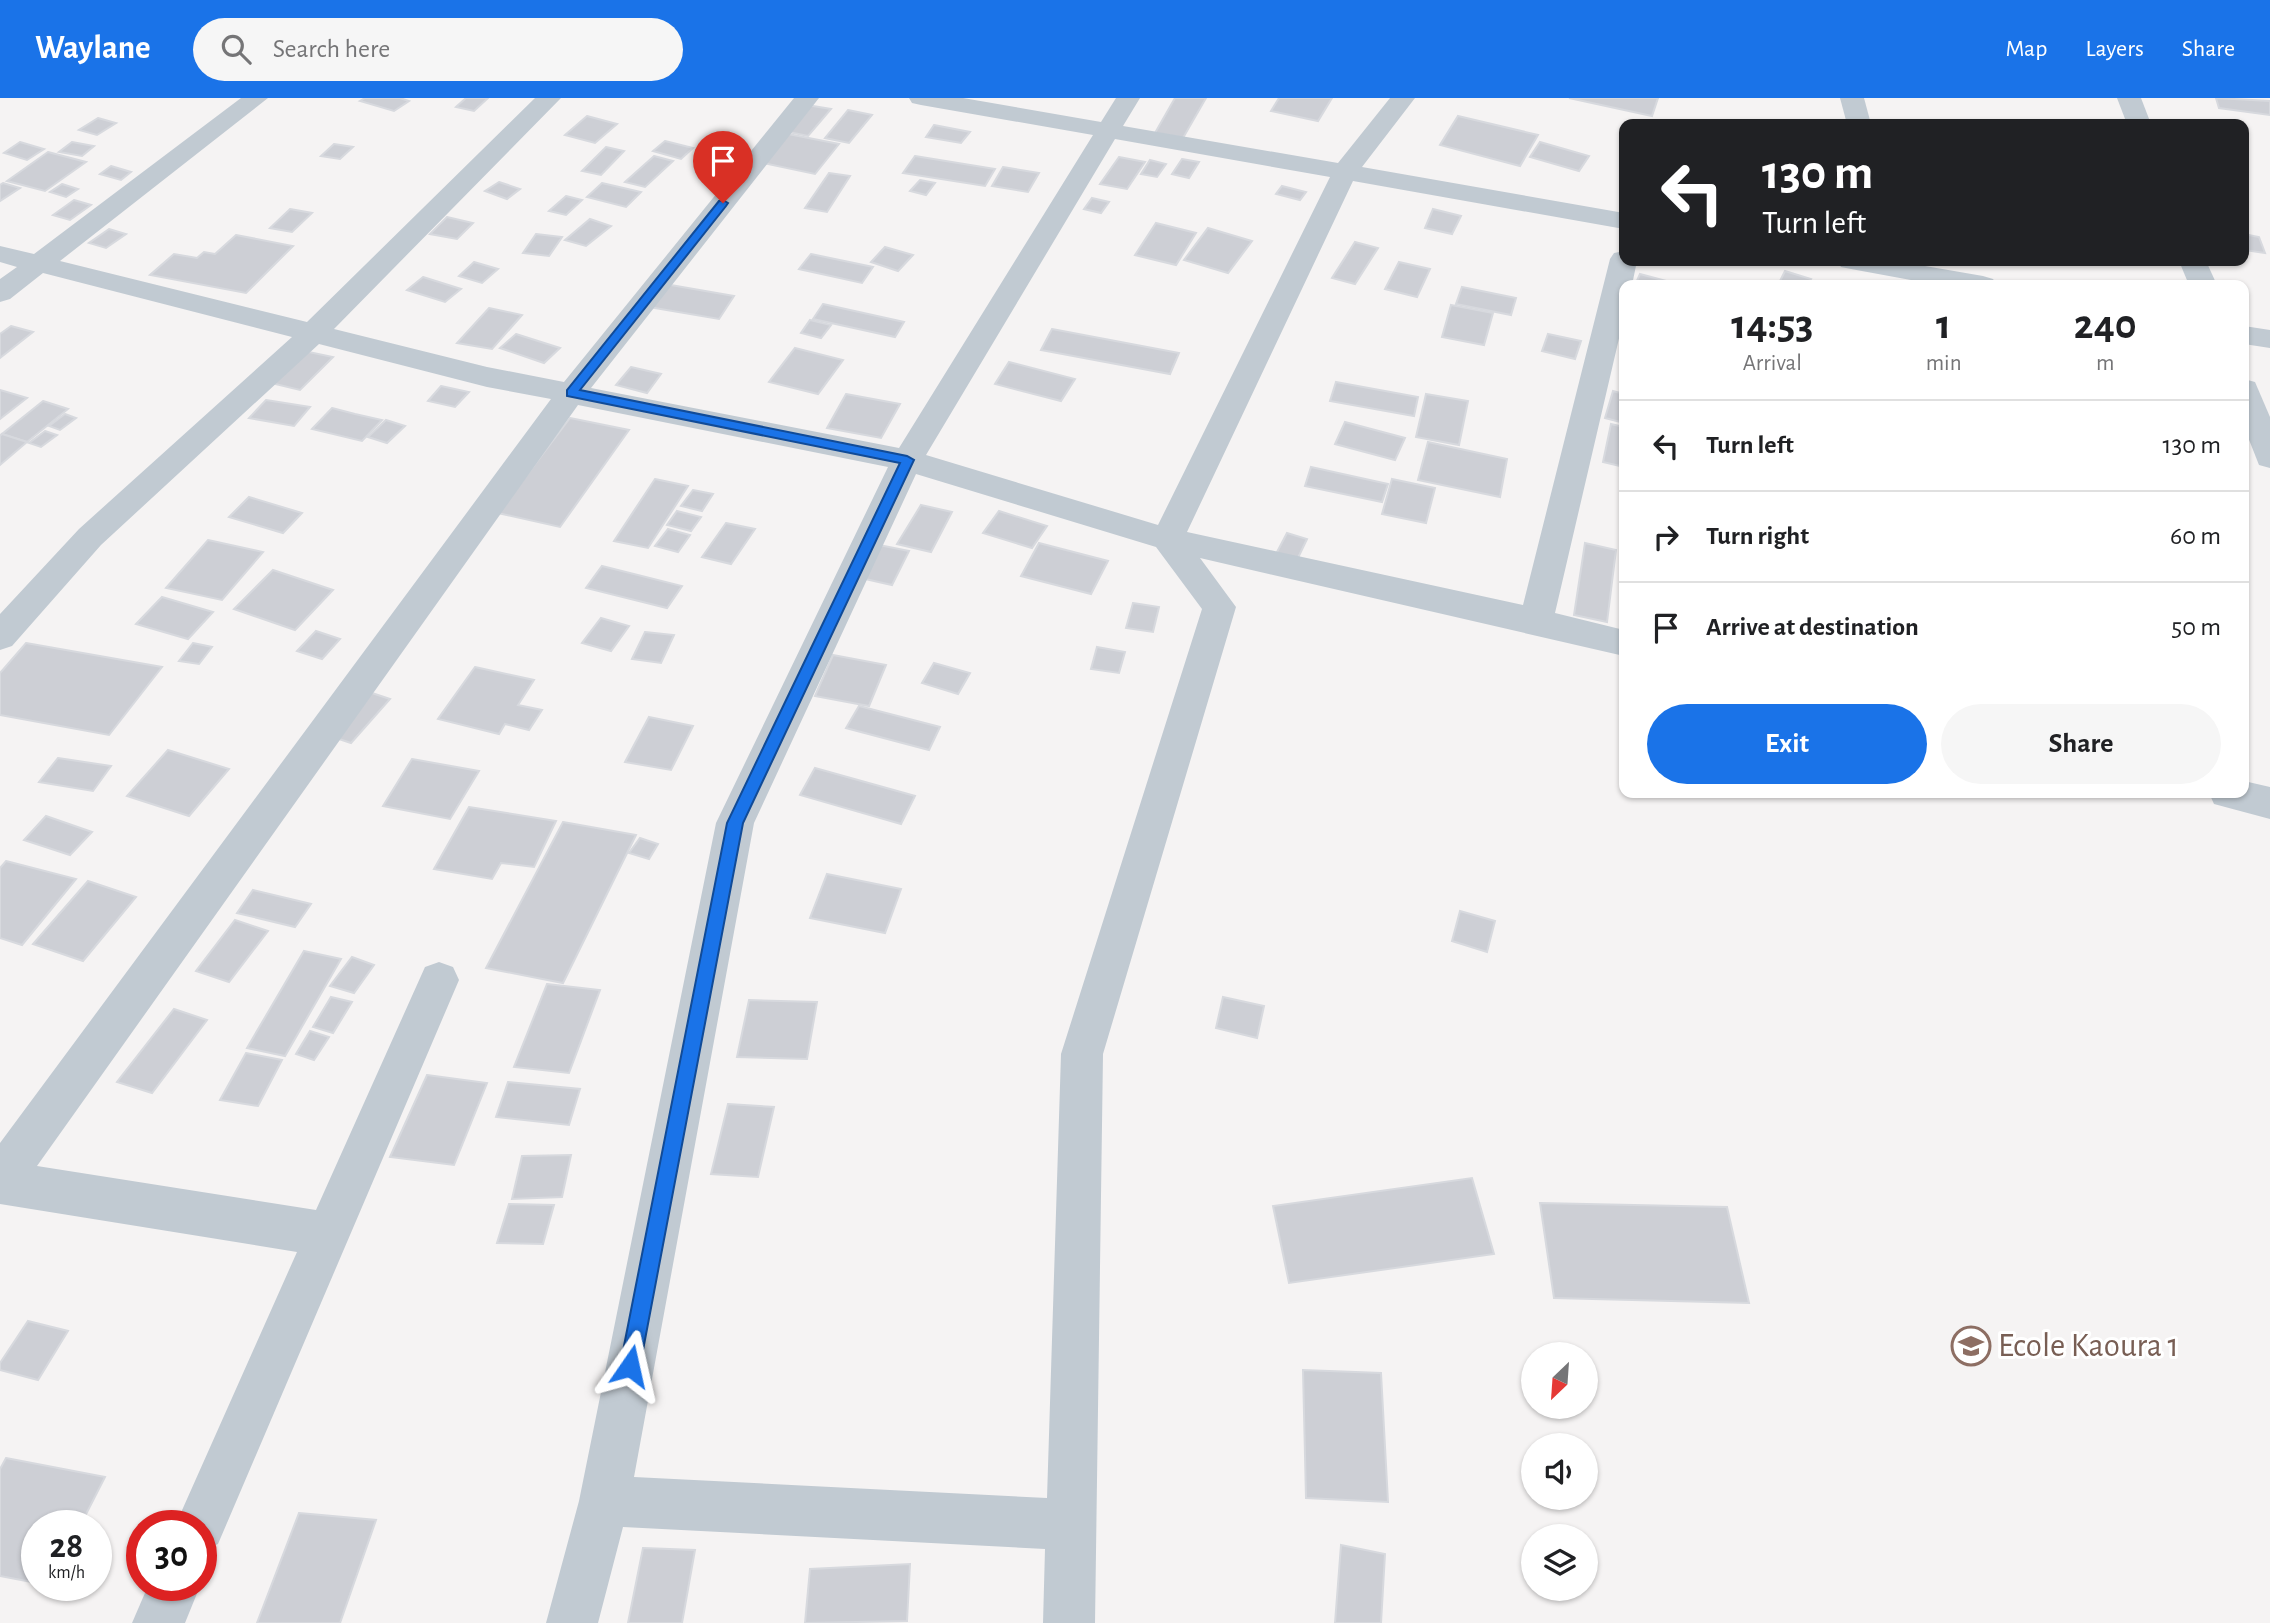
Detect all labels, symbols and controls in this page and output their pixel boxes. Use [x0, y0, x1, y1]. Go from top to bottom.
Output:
search box [193, 18, 683, 81]
icon: search [217, 30, 255, 68]
text: Waylane [35, 32, 151, 65]
text: Search here [273, 36, 390, 62]
text: Map [2005, 37, 2047, 61]
text: Layers [2085, 37, 2144, 61]
text: Share [2182, 37, 2235, 61]
pin [693, 131, 753, 203]
icon: arrive [704, 142, 742, 180]
icon: left [1647, 147, 1738, 238]
text: 130 m [1762, 149, 1873, 198]
text: Turn left [1762, 207, 1866, 239]
text: 14:53 [1731, 304, 1813, 346]
text: 1 [1936, 304, 1951, 346]
text: 240 [2074, 304, 2137, 346]
text: Arrival [1743, 352, 1802, 375]
text: min [1926, 352, 1962, 375]
text: m [2096, 352, 2114, 375]
icon: left [1647, 427, 1685, 465]
text: Turn left [1706, 432, 1794, 458]
text: 130 m [2163, 432, 2221, 458]
icon: right [1647, 518, 1685, 556]
text: Turn right [1706, 523, 1809, 549]
text: 60 m [2170, 523, 2221, 549]
icon: arrive [1647, 609, 1685, 647]
text: Arrive at destination [1706, 614, 1919, 640]
text: 50 m [2171, 614, 2221, 640]
button: Exit [1647, 704, 1927, 784]
button: Share [1941, 704, 2221, 784]
school or university icon: Ecole Kaoura 1 [1950, 1325, 1992, 1367]
position arrow [593, 1329, 667, 1403]
place label: Ecole Kaoura 1 [1998, 1330, 2179, 1363]
north arrow [1521, 1342, 1598, 1419]
map controls [1521, 1342, 1598, 1601]
button: sound [1521, 1433, 1598, 1510]
speed limit sign: 30 [126, 1510, 217, 1601]
button: layers [1521, 1524, 1598, 1601]
text: 28 [50, 1529, 83, 1564]
text: km/h [48, 1564, 85, 1582]

